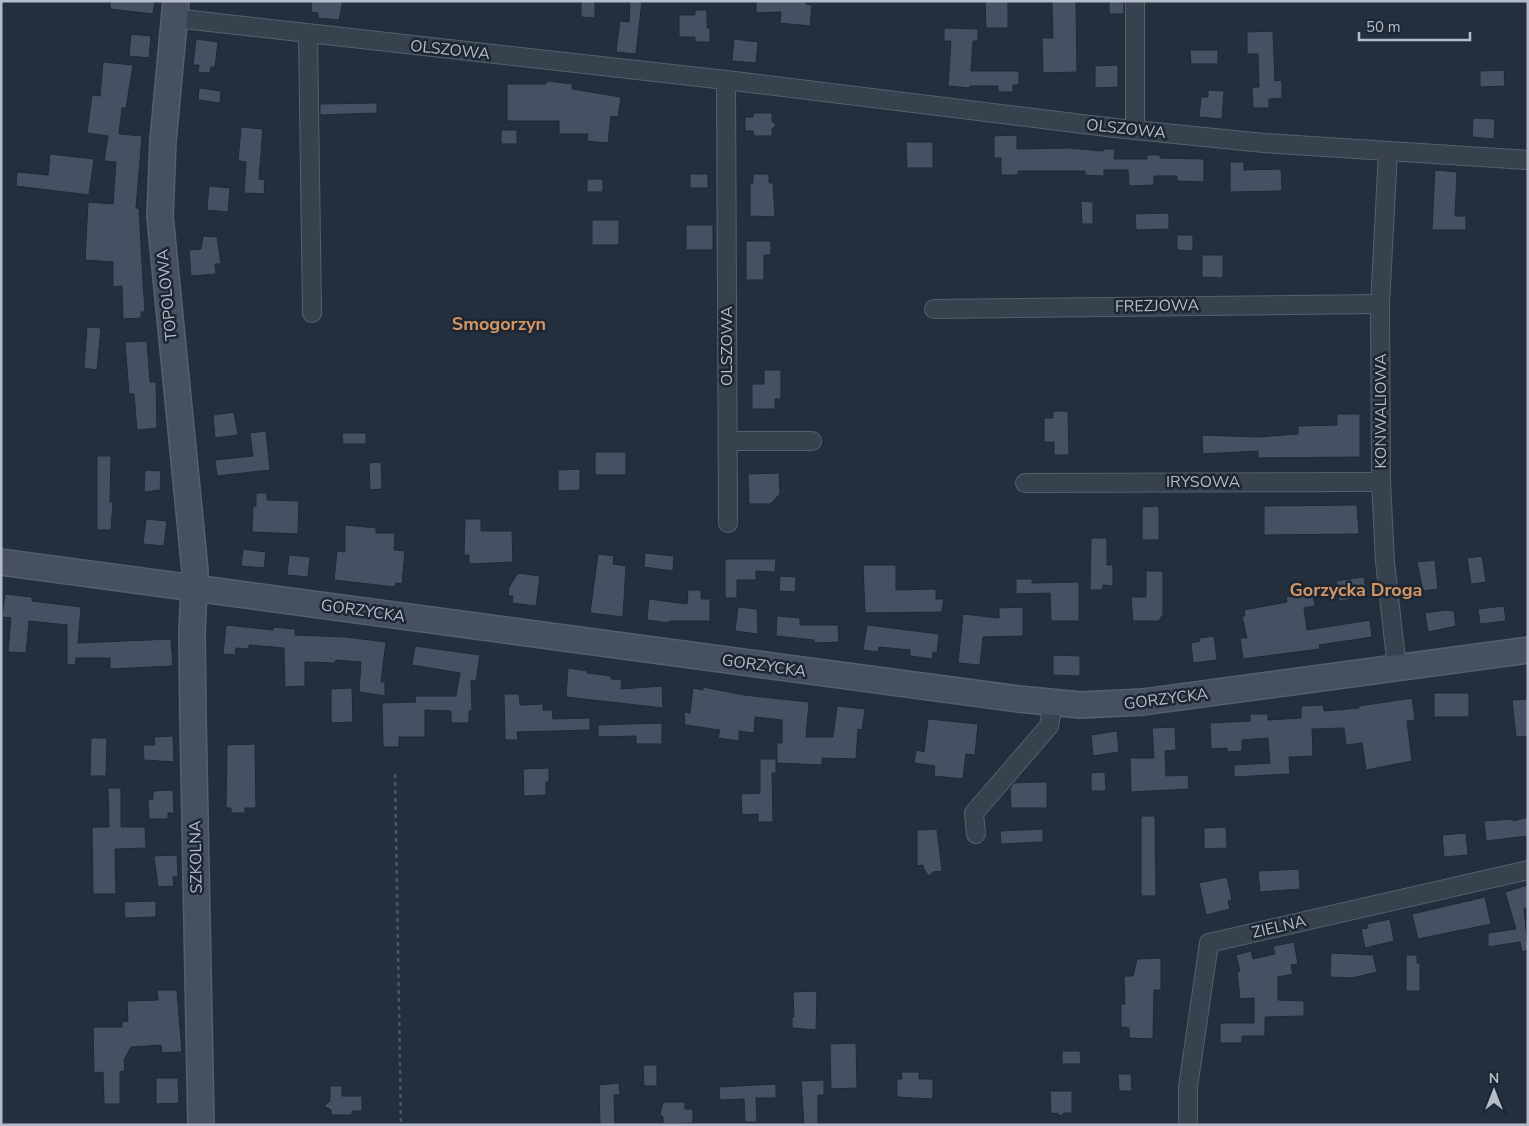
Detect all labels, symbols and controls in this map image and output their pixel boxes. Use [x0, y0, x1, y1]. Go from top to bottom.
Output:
scale bar [1359, 10, 1470, 42]
text: 50 m [1366, 17, 1401, 37]
street label: OLSZOWA [409, 35, 491, 65]
street label: OLSZOWA [1085, 114, 1167, 144]
street label: TOPOLOWA [151, 248, 183, 342]
street label: FREZJOWA [1115, 294, 1200, 318]
street label: OLSZOWA [716, 306, 738, 386]
district label: Smogorzyn [452, 312, 546, 336]
street label: KONWALIOWA [1370, 353, 1392, 469]
street label: IRYSOWA [1166, 471, 1240, 493]
district label: Gorzycka Droga [1290, 578, 1422, 602]
street label: GORZYCKA [319, 594, 407, 628]
street label: GORZYCKA [720, 649, 808, 683]
street label: GORZYCKA [1123, 683, 1210, 715]
street label: SZKOLNA [184, 820, 208, 894]
street label: ZIELNA [1250, 910, 1309, 944]
north arrow [1469, 1066, 1519, 1116]
text: N [1489, 1069, 1499, 1088]

